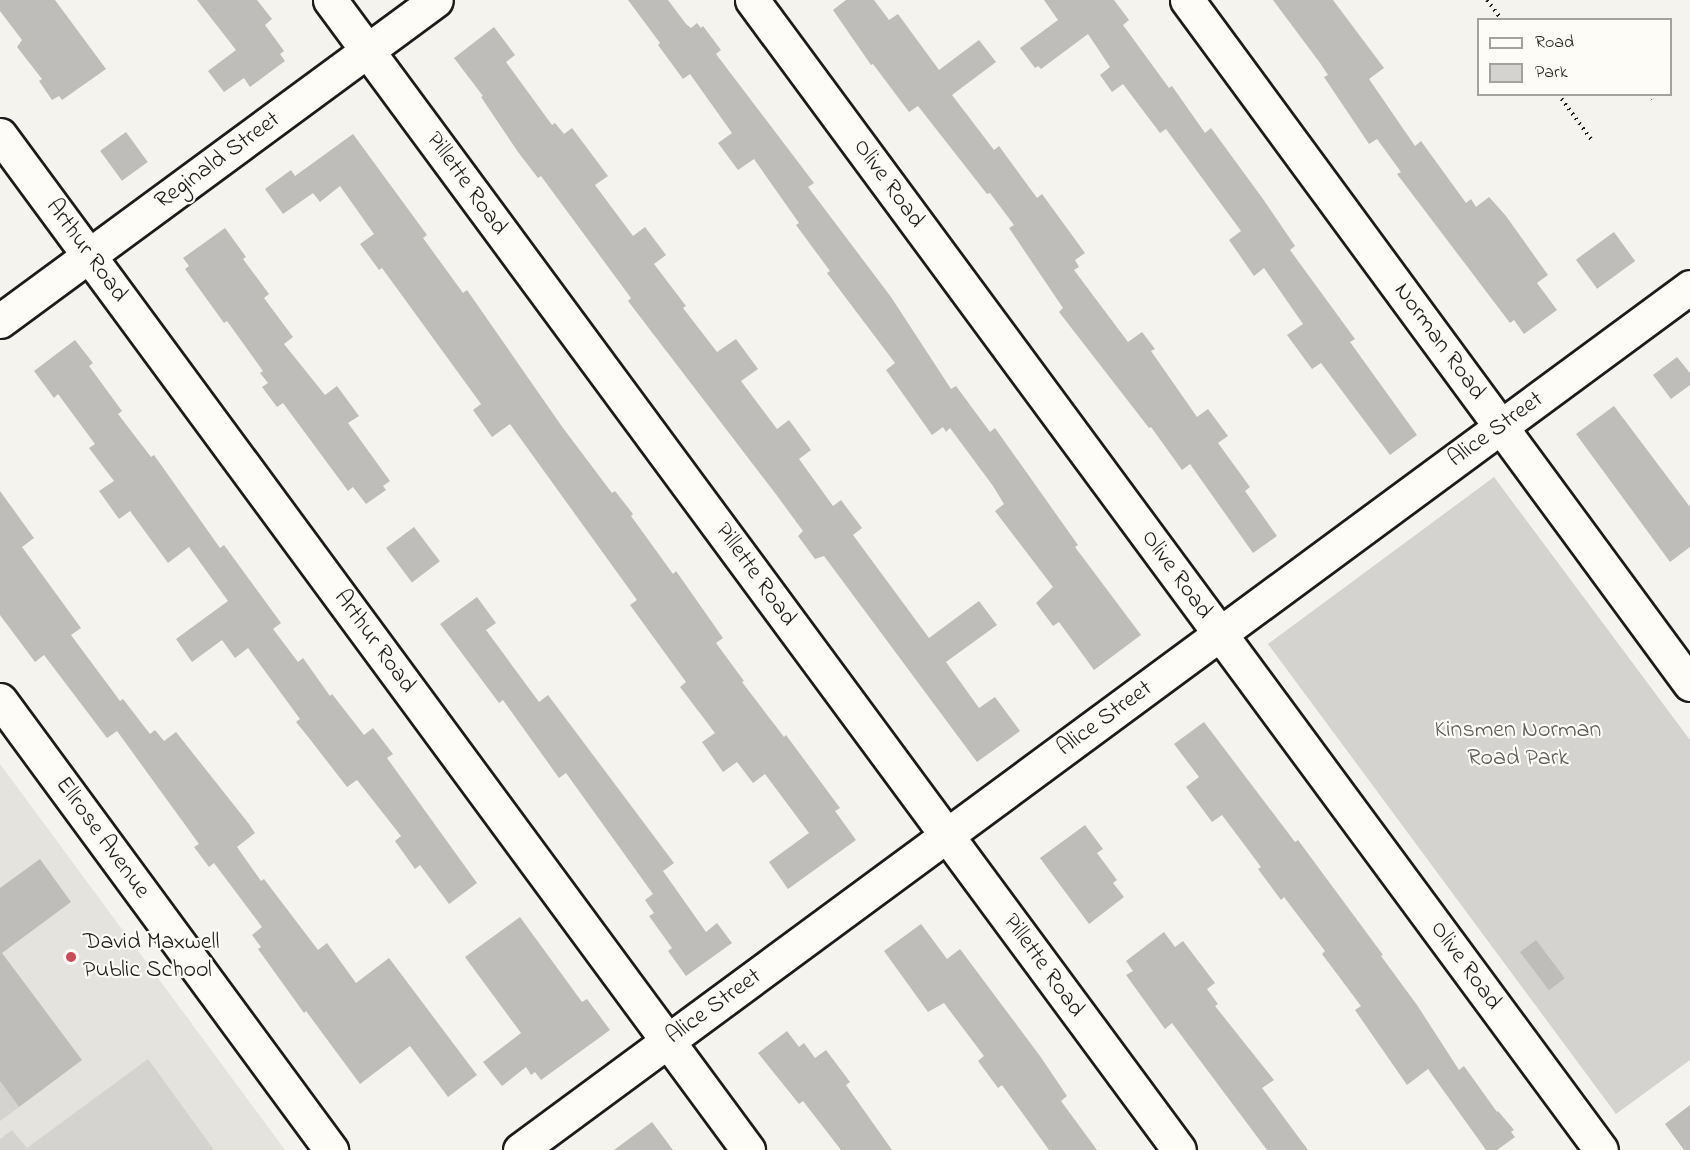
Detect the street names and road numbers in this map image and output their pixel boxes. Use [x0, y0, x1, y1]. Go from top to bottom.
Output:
street label: Reginald Street [150, 106, 286, 216]
street label: Pillette Road [419, 127, 513, 241]
street label: Olive Road [846, 134, 930, 234]
street label: Arthur Road [39, 194, 133, 308]
street label: Norman Road [1387, 278, 1491, 406]
street label: Alice Street [1443, 386, 1549, 474]
street label: Pillette Road [708, 518, 802, 632]
street label: Olive Road [1134, 525, 1218, 625]
street label: Arthur Road [327, 585, 421, 699]
street label: Alice Street [1052, 675, 1158, 763]
street label: Ellrose Avenue [48, 772, 156, 904]
street label: Pillette Road [996, 909, 1090, 1023]
street label: Olive Road [1423, 916, 1507, 1016]
street label: Alice Street [661, 963, 767, 1051]

